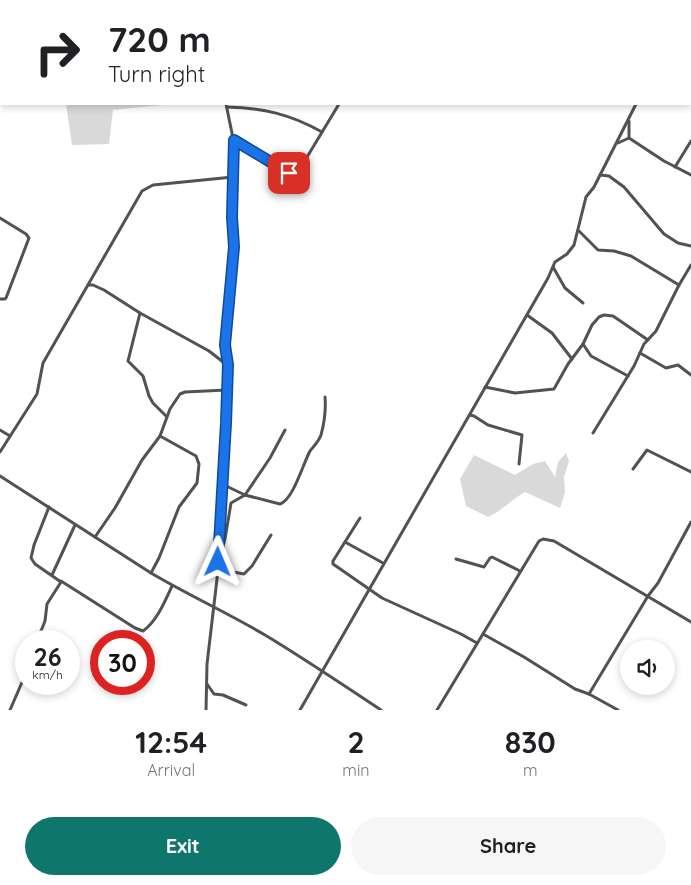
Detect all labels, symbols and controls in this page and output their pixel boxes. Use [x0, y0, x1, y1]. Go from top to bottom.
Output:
text: 720 m [108, 17, 211, 61]
icon: right [25, 20, 90, 85]
text: Turn right [108, 60, 205, 88]
pin [268, 152, 310, 194]
icon: arrive [275, 159, 303, 187]
position arrow [191, 535, 243, 587]
speed limit sign: 30 [90, 630, 155, 695]
map controls [620, 640, 675, 695]
button: sound [620, 640, 675, 695]
text: 26 [33, 641, 62, 672]
text: km/h [32, 667, 63, 682]
text: 12:54 [135, 723, 207, 761]
text: 2 [347, 723, 364, 761]
text: 830 [505, 723, 556, 761]
text: Arrival [147, 760, 195, 780]
text: min [342, 760, 370, 780]
text: m [523, 760, 538, 780]
button: Exit [25, 817, 341, 875]
button: Share [351, 817, 666, 875]

